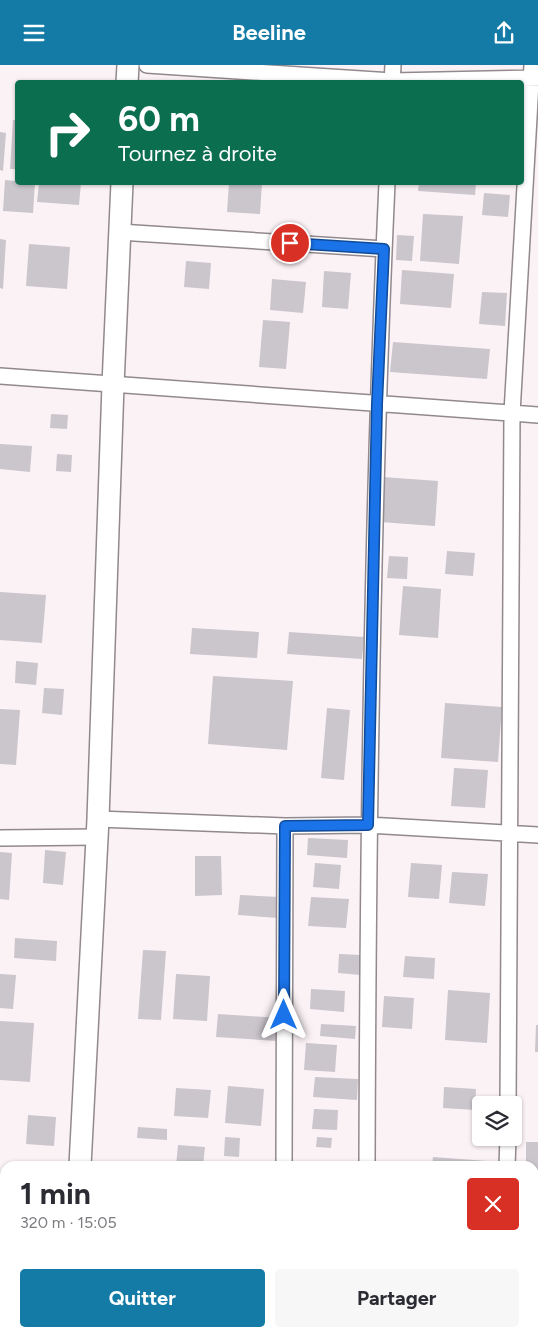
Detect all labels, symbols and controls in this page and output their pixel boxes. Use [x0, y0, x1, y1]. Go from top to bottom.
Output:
icon: menu [20, 19, 48, 47]
text: Beeline [232, 19, 306, 46]
icon: share [490, 19, 518, 47]
text: 60 m [118, 98, 200, 140]
icon: right [35, 100, 100, 165]
text: Tournez à droite [118, 140, 277, 167]
pin [269, 222, 311, 264]
icon: arrive [276, 229, 304, 257]
position arrow [257, 988, 309, 1040]
map controls [472, 1096, 522, 1146]
button: layers [472, 1096, 522, 1146]
text: 1 min [20, 1175, 91, 1212]
button: close [467, 1178, 519, 1230]
text: 320 m · 15:05 [20, 1213, 117, 1232]
button: Quitter [20, 1269, 265, 1327]
button: Partager [275, 1269, 519, 1327]

